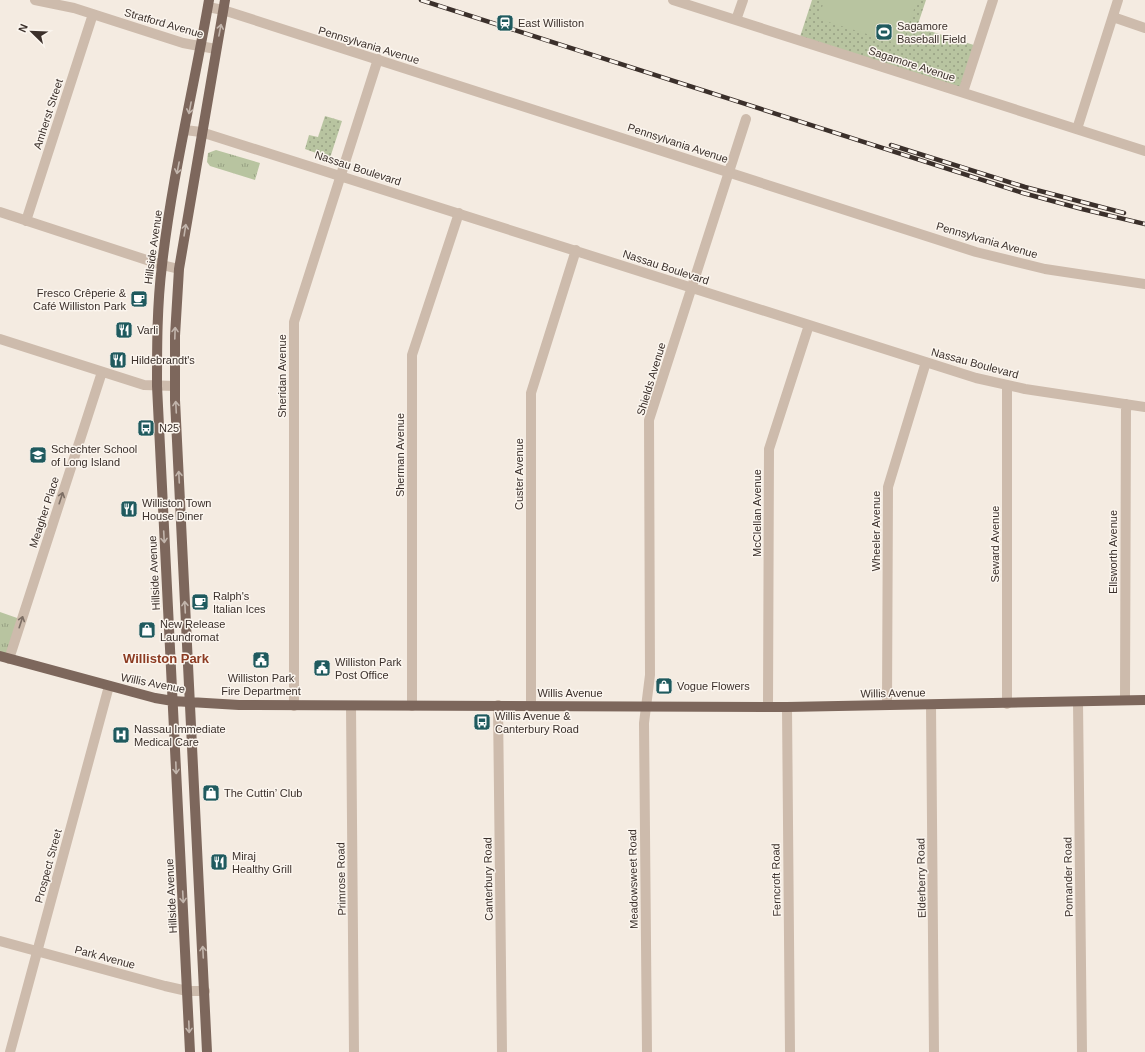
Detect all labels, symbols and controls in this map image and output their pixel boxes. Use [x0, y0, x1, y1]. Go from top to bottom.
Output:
street label: Stratford Avenue [123, 6, 205, 40]
north arrow [12, 12, 52, 52]
station icon: East Williston [495, 13, 515, 33]
place label: East Williston [518, 17, 584, 29]
place label: Sagamore Baseball Field [897, 20, 966, 45]
text: N [16, 22, 30, 34]
sports icon: Sagamore Baseball Field [874, 22, 894, 42]
one-way arrow [216, 24, 224, 37]
street label: Pennsylvania Avenue [317, 24, 421, 66]
street label: Sagamore Avenue [867, 44, 957, 84]
street label: Amherst Street [31, 77, 65, 151]
one-way arrow [185, 101, 193, 114]
street label: Pennsylvania Avenue [626, 121, 730, 165]
street label: Nassau Boulevard [313, 148, 403, 188]
one-way arrow [174, 161, 182, 174]
street label: Hillside Avenue [142, 209, 164, 285]
street label: Pennsylvania Avenue [935, 220, 1039, 260]
one-way arrow [181, 224, 189, 237]
street label: Nassau Boulevard [621, 247, 711, 287]
place label: Fresco Crêperie & Café Williston Park [33, 287, 127, 312]
cafe icon: Fresco Crêperie & Café Williston Park [129, 289, 149, 309]
restaurant icon: Varli [114, 320, 134, 340]
place label: Varli [137, 324, 158, 336]
one-way arrow [172, 327, 179, 340]
street label: Sheridan Avenue [276, 334, 288, 418]
street label: Shields Avenue [634, 341, 668, 417]
street label: Nassau Boulevard [930, 346, 1020, 380]
restaurant icon: Hildebrandt's [108, 350, 128, 370]
place label: Hildebrandt's [131, 354, 195, 366]
one-way arrow [172, 401, 179, 414]
street label: Sherman Avenue [394, 413, 406, 497]
bus stop icon: N25 [136, 418, 156, 438]
place label: N25 [159, 422, 179, 434]
street label: Custer Avenue [513, 438, 525, 510]
place label: Schechter School of Long Island [51, 443, 137, 468]
school or university icon: Schechter School of Long Island [28, 445, 48, 465]
street label: McClellan Avenue [751, 469, 763, 557]
one-way arrow [175, 471, 183, 484]
street label: Meagher Place [27, 475, 61, 549]
street label: Wheeler Avenue [870, 491, 882, 571]
one-way arrow [58, 492, 65, 505]
place label: Williston Town House Diner [142, 497, 212, 522]
restaurant icon: Williston Town House Diner [119, 499, 139, 519]
street label: Seward Avenue [989, 506, 1001, 582]
street label: Ellsworth Avenue [1107, 510, 1119, 594]
one-way arrow [161, 530, 168, 543]
street label: Hillside Avenue [146, 535, 162, 611]
place label: Ralph's Italian Ices [213, 590, 266, 615]
cafe icon: Ralph's Italian Ices [190, 592, 210, 612]
one-way arrow [182, 601, 189, 614]
one-way arrow [17, 616, 25, 628]
place label: New Release Laundromat [160, 618, 225, 643]
shop icon: New Release Laundromat [137, 620, 157, 640]
public building icon: Williston Park Fire Department [251, 650, 271, 670]
district label: Williston Park [123, 651, 210, 666]
place label: Williston Park Post Office [335, 656, 402, 681]
public building icon: Williston Park Post Office [312, 658, 332, 678]
street label: Willis Avenue [120, 671, 186, 695]
place label: Williston Park Fire Department [221, 672, 301, 697]
shop icon: Vogue Flowers [654, 676, 674, 696]
place label: Vogue Flowers [677, 680, 750, 692]
street label: Willis Avenue [860, 686, 926, 700]
street label: Willis Avenue [537, 687, 603, 699]
place label: Willis Avenue & Canterbury Road [495, 710, 579, 735]
bus stop icon: Willis Avenue & Canterbury Road [472, 712, 492, 732]
place label: Nassau Immediate Medical Care [134, 723, 226, 748]
hospital icon: Nassau Immediate Medical Care [111, 725, 131, 745]
one-way arrow [173, 761, 180, 774]
shop icon: The Cuttin’ Club [201, 783, 221, 803]
place label: The Cuttin’ Club [224, 787, 302, 799]
street label: Prospect Street [32, 828, 64, 904]
street label: Meadowsweet Road [626, 829, 640, 929]
street label: Canterbury Road [481, 837, 495, 921]
street label: Pomander Road [1061, 837, 1075, 917]
street label: Elderberry Road [914, 838, 928, 918]
street label: Primrose Road [334, 842, 348, 916]
street label: Ferncroft Road [769, 843, 783, 917]
place label: Miraj Healthy Grill [232, 850, 292, 875]
restaurant icon: Miraj Healthy Grill [209, 852, 229, 872]
street label: Hillside Avenue [163, 858, 179, 934]
one-way arrow [179, 890, 186, 903]
street label: Park Avenue [73, 943, 137, 971]
one-way arrow [199, 946, 207, 959]
one-way arrow [185, 1020, 192, 1033]

